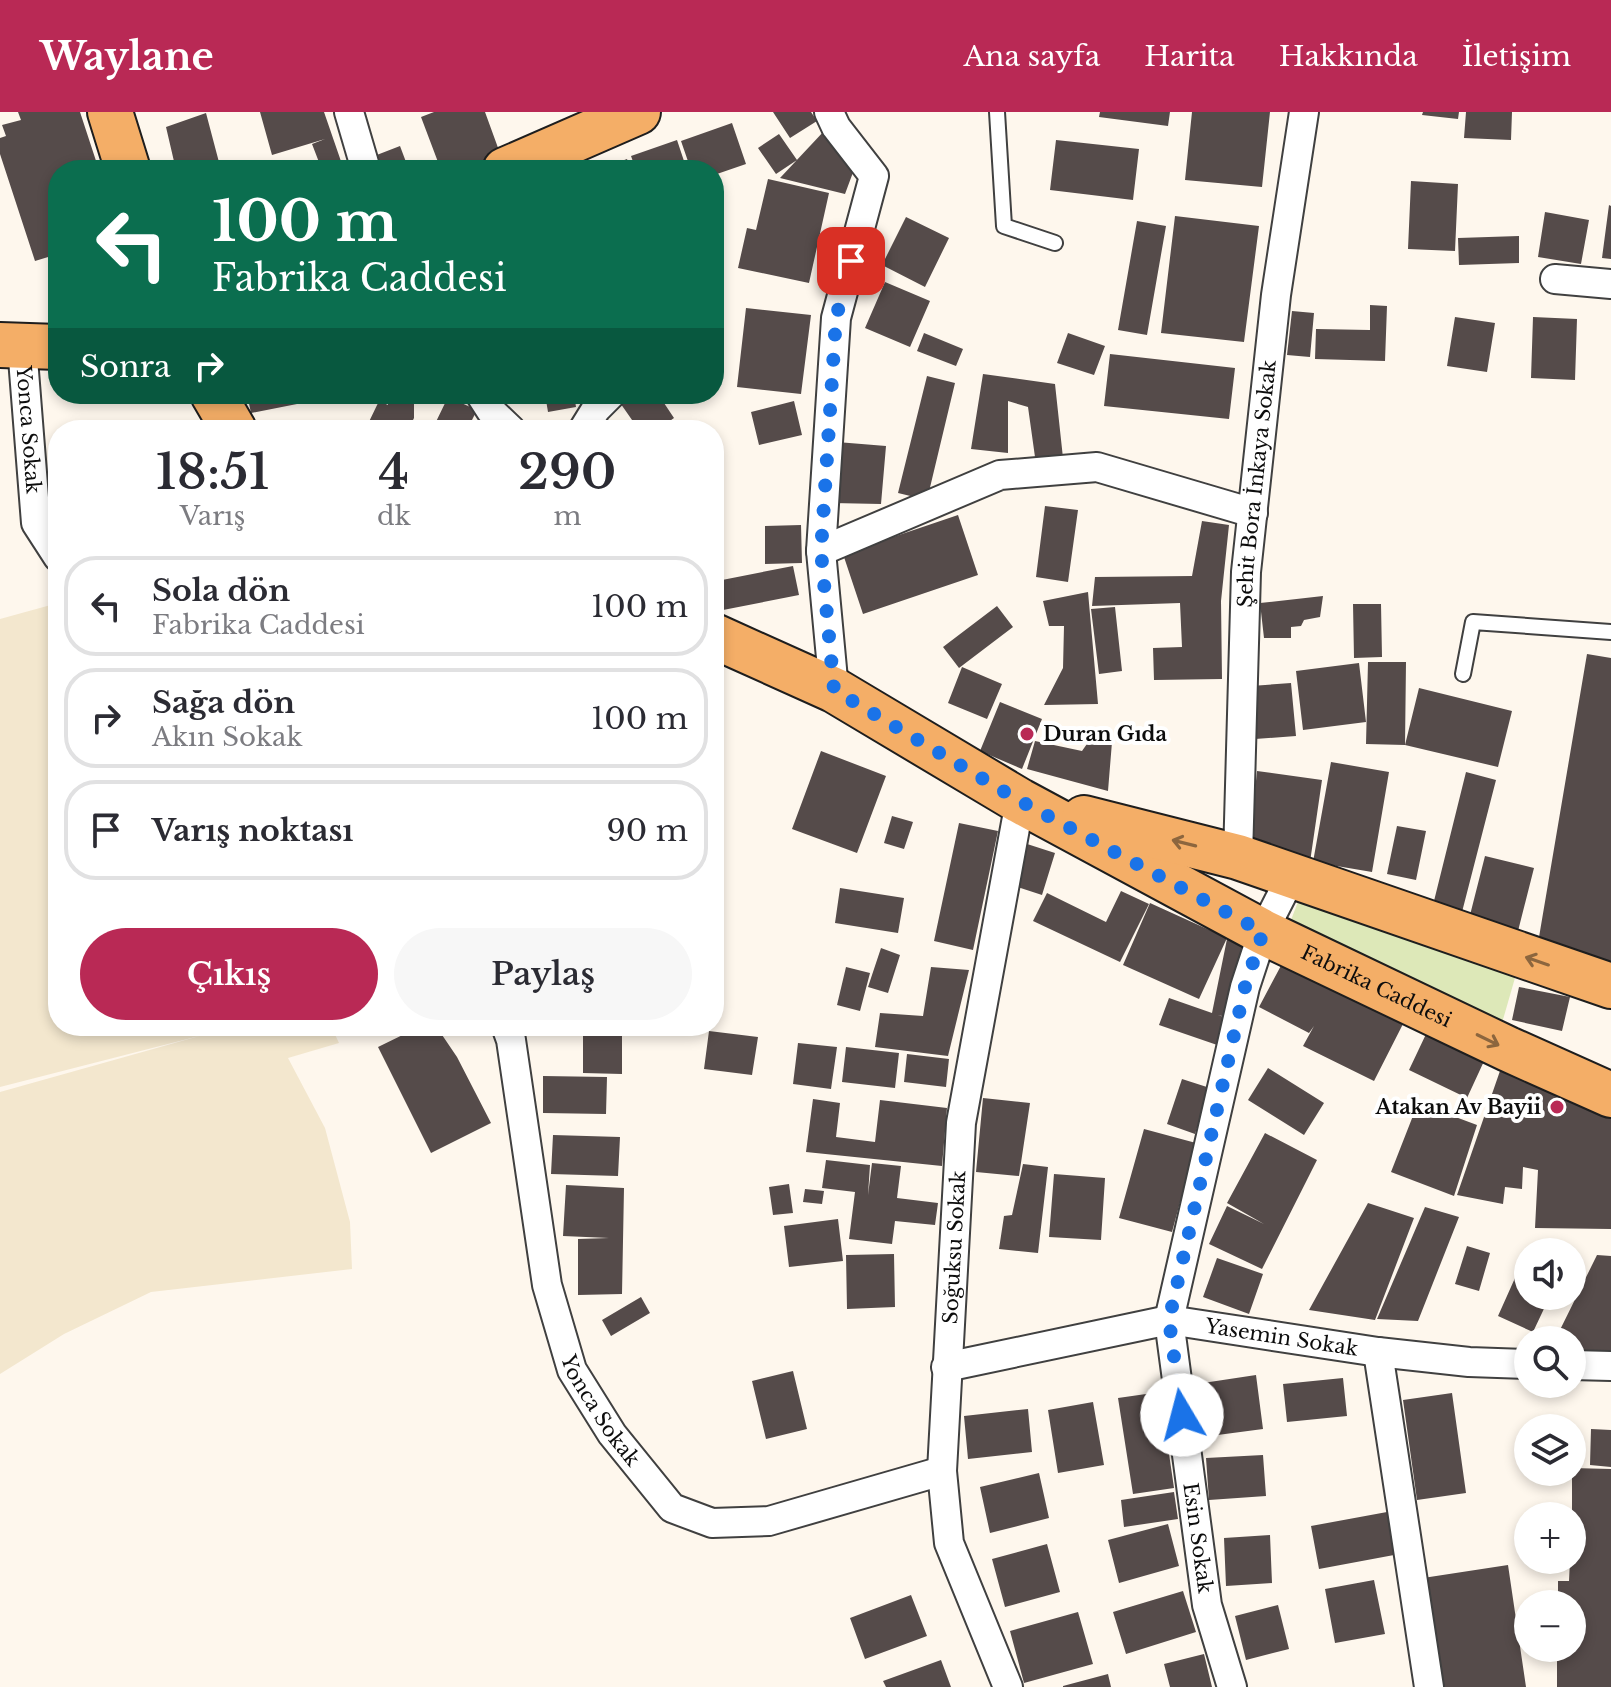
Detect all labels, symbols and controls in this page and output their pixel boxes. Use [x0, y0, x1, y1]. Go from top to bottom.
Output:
text: Waylane [40, 33, 214, 80]
text: Ana sayfa [963, 39, 1100, 74]
text: Harita [1144, 39, 1235, 74]
text: Hakkında [1279, 39, 1418, 74]
text: İletişim [1462, 39, 1571, 74]
text: 100 m [212, 187, 398, 256]
icon: left [80, 192, 184, 296]
pin [817, 227, 885, 295]
icon: arrive [829, 239, 873, 283]
text: Fabrika Caddesi [212, 256, 506, 301]
icon: right [187, 344, 231, 388]
text: Sonra [80, 348, 171, 385]
street label: Şehit Bora İnkaya Sokak [1233, 358, 1281, 608]
street label: Yonca Sokak [12, 364, 46, 495]
text: 18:51 [156, 442, 270, 502]
text: 4 [379, 442, 409, 502]
text: 290 [518, 442, 616, 502]
text: Varış [180, 500, 245, 532]
text: dk [377, 500, 411, 532]
text: m [553, 500, 581, 532]
text: Sola dön [152, 572, 290, 609]
icon: left [84, 584, 128, 628]
text: 100 m [591, 588, 688, 625]
text: Fabrika Caddesi [152, 609, 365, 641]
text: Sağa dön [152, 684, 295, 721]
icon: right [84, 696, 128, 740]
text: 100 m [591, 700, 688, 737]
text: Akın Sokak [152, 721, 303, 753]
place label: Duran Gıda [1043, 722, 1167, 746]
marker: Duran Gıda [1018, 725, 1036, 743]
icon: arrive [84, 808, 128, 852]
text: Varış noktası [152, 812, 353, 849]
text: 90 m [606, 812, 688, 849]
one-way arrow [1172, 835, 1198, 850]
button: Çıkış [80, 928, 378, 1020]
button: Paylaş [394, 928, 692, 1020]
street label: Fabrika Caddesi [1297, 940, 1456, 1032]
one-way arrow [1525, 952, 1550, 967]
one-way arrow [1476, 1033, 1500, 1048]
place label: Atakan Av Bayii [1374, 1095, 1541, 1119]
marker: Atakan Av Bayii [1548, 1098, 1566, 1116]
street label: Soğuksu Sokak [938, 1169, 970, 1325]
map controls [1514, 1238, 1586, 1662]
button: sound [1514, 1238, 1586, 1310]
street label: Yasemin Sokak [1203, 1314, 1360, 1361]
button: search [1514, 1326, 1586, 1398]
street label: Yonca Sokak [556, 1351, 646, 1471]
position arrow [1140, 1373, 1224, 1457]
button: layers [1514, 1414, 1586, 1486]
street label: Esin Sokak [1178, 1481, 1218, 1596]
button: + [1514, 1502, 1586, 1574]
button: − [1514, 1590, 1586, 1662]

